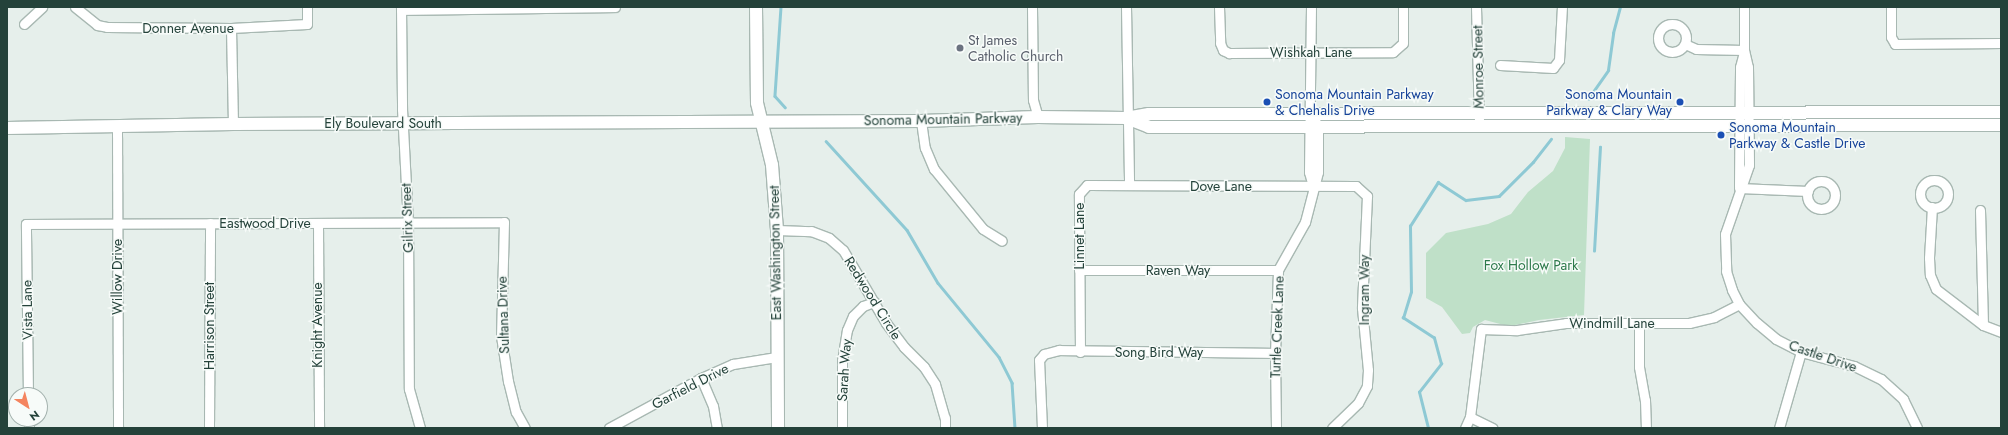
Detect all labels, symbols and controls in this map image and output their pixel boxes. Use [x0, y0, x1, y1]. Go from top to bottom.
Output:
street label: Donner Avenue [142, 20, 234, 36]
street label: Monroe Street [1469, 25, 1487, 109]
place label: St James Catholic Church [968, 32, 1063, 64]
marker: St James Catholic Church [955, 43, 965, 53]
street label: Wishkah Lane [1270, 44, 1352, 60]
place label: Sonoma Mountain Parkway & Chehalis Drive [1275, 86, 1434, 118]
place label: Sonoma Mountain Parkway & Clary Way [1546, 86, 1672, 118]
marker: Sonoma Mountain Parkway & Chehalis Drive [1262, 97, 1272, 107]
marker: Sonoma Mountain Parkway & Clary Way [1675, 97, 1685, 107]
street label: Sonoma Mountain Parkway [864, 109, 1022, 129]
street label: Ely Boulevard South [324, 115, 442, 131]
place label: Sonoma Mountain Parkway & Castle Drive [1729, 119, 1865, 152]
marker: Sonoma Mountain Parkway & Castle Drive [1716, 130, 1726, 140]
street label: Dove Lane [1190, 178, 1252, 194]
street label: Gilrix Street [397, 183, 417, 253]
street label: East Washington Street [765, 185, 785, 321]
street label: Linnet Lane [1071, 202, 1087, 270]
street label: Eastwood Drive [219, 215, 311, 231]
street label: Willow Drive [109, 239, 125, 315]
street label: Redwood Circle [841, 253, 905, 343]
street label: Ingram Way [1356, 255, 1372, 325]
park label: Fox Hollow Park [1484, 257, 1578, 273]
street label: Raven Way [1146, 262, 1210, 278]
street label: Sultana Drive [493, 276, 513, 354]
street label: Turtle Creek Lane [1267, 276, 1287, 378]
street label: Vista Lane [18, 280, 36, 340]
street label: Harrison Street [201, 282, 217, 370]
street label: Knight Avenue [309, 282, 325, 368]
street label: Windmill Lane [1569, 315, 1655, 331]
street label: Castle Drive [1787, 336, 1859, 376]
street label: Sarah Way [833, 338, 855, 402]
street label: Song Bird Way [1115, 344, 1203, 360]
street label: Garfield Drive [649, 360, 731, 412]
north arrow [8, 387, 48, 427]
text: N [26, 407, 43, 425]

